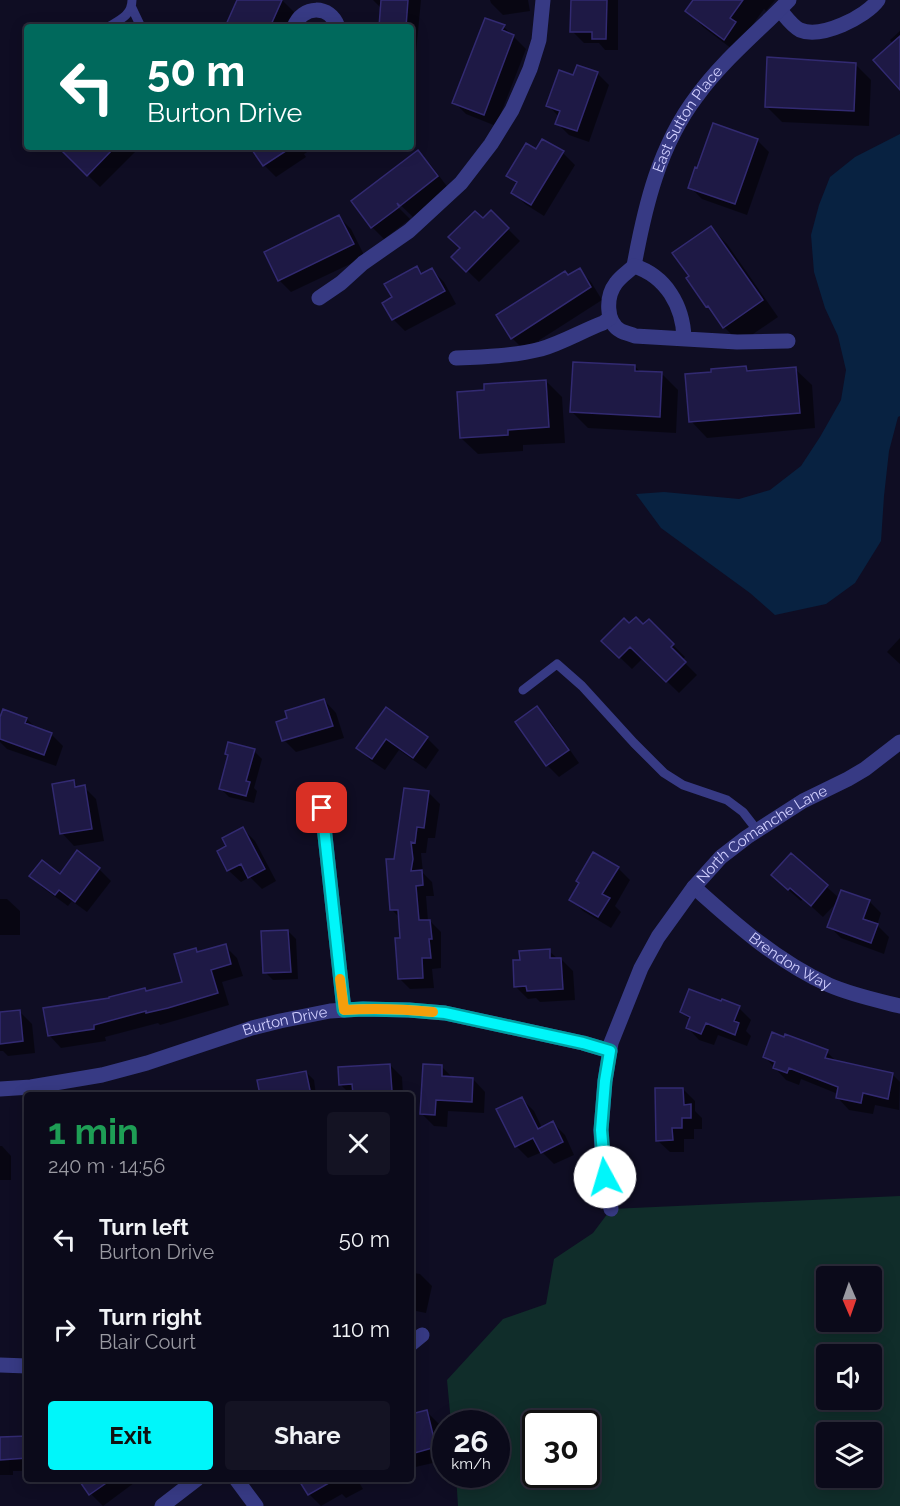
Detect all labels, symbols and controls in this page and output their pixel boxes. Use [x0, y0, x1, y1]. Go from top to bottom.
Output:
text: 50 m [147, 47, 245, 96]
icon: left [48, 48, 126, 126]
street label: East Sutton Place [649, 62, 726, 175]
text: Burton Drive [147, 97, 302, 128]
street label: North Comanche Lane [693, 781, 830, 887]
pin [296, 782, 347, 833]
icon: arrive [305, 791, 338, 824]
street label: Brendon Way [745, 929, 834, 994]
street label: Burton Drive [240, 1003, 329, 1040]
text: 1 min [48, 1110, 139, 1152]
button: close [327, 1112, 390, 1175]
position arrow [573, 1145, 637, 1209]
text: 240 m · 14:56 [48, 1154, 165, 1178]
text: Turn left [99, 1214, 189, 1240]
icon: left [48, 1223, 81, 1256]
text: 50 m [339, 1226, 390, 1252]
text: Burton Drive [99, 1240, 214, 1264]
north arrow [816, 1266, 882, 1332]
map controls [816, 1266, 882, 1488]
text: Turn right [99, 1304, 202, 1330]
icon: right [48, 1313, 81, 1346]
text: 110 m [332, 1316, 390, 1342]
text: Blair Court [99, 1330, 196, 1354]
button: sound [816, 1344, 882, 1410]
button: Exit [48, 1401, 213, 1470]
button: Share [225, 1401, 390, 1470]
speed limit sign: 30 [522, 1410, 600, 1488]
button: layers [816, 1422, 882, 1488]
text: 26 [453, 1424, 489, 1459]
text: km/h [451, 1455, 491, 1473]

